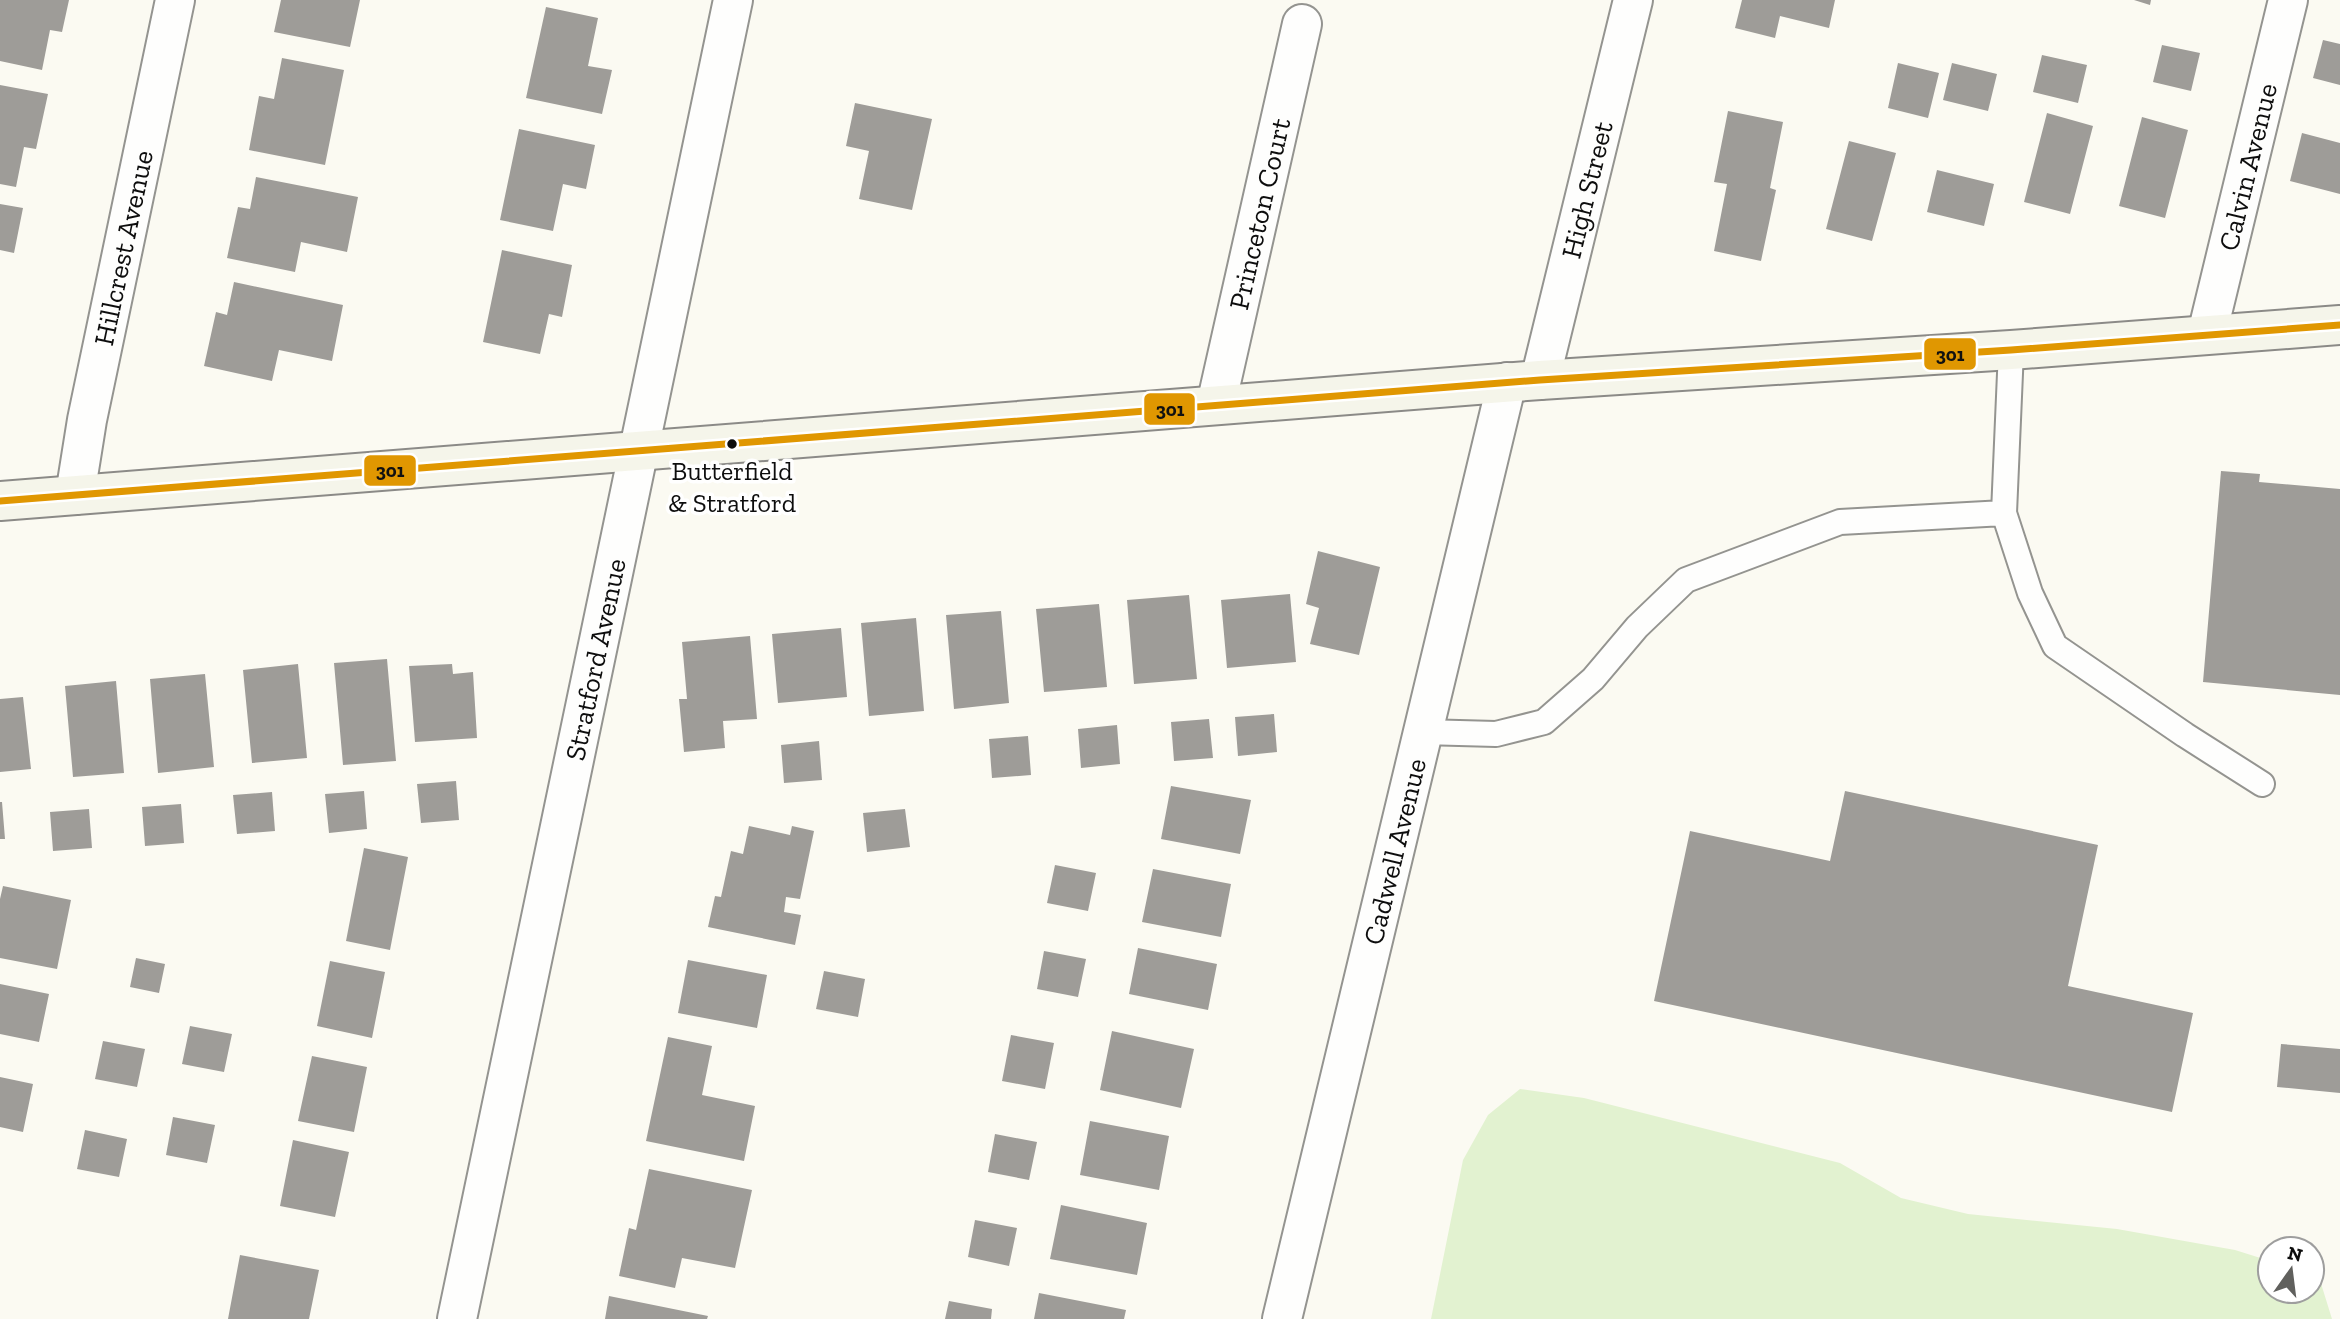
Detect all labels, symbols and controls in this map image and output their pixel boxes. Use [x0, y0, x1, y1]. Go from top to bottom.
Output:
street label: Calvin Avenue [2212, 80, 2284, 254]
street label: Princeton Court [1222, 114, 1297, 313]
street label: High Street [1554, 117, 1620, 262]
street label: Hillcrest Avenue [87, 147, 160, 348]
line badge: 301 [1923, 337, 1977, 371]
text: 301 [1936, 343, 1965, 366]
line badge: 301 [1143, 392, 1196, 426]
text: 301 [1156, 398, 1185, 421]
marker: Butterfield & Stratford [725, 437, 739, 451]
line badge: 301 [363, 454, 417, 487]
place label: Butterfield & Stratford [668, 455, 796, 519]
text: 301 [376, 459, 405, 482]
street label: Stratford Avenue [558, 555, 633, 763]
street label: Cadwell Avenue [1357, 755, 1433, 948]
north arrow [2256, 1235, 2326, 1305]
text: N [2285, 1241, 2305, 1267]

